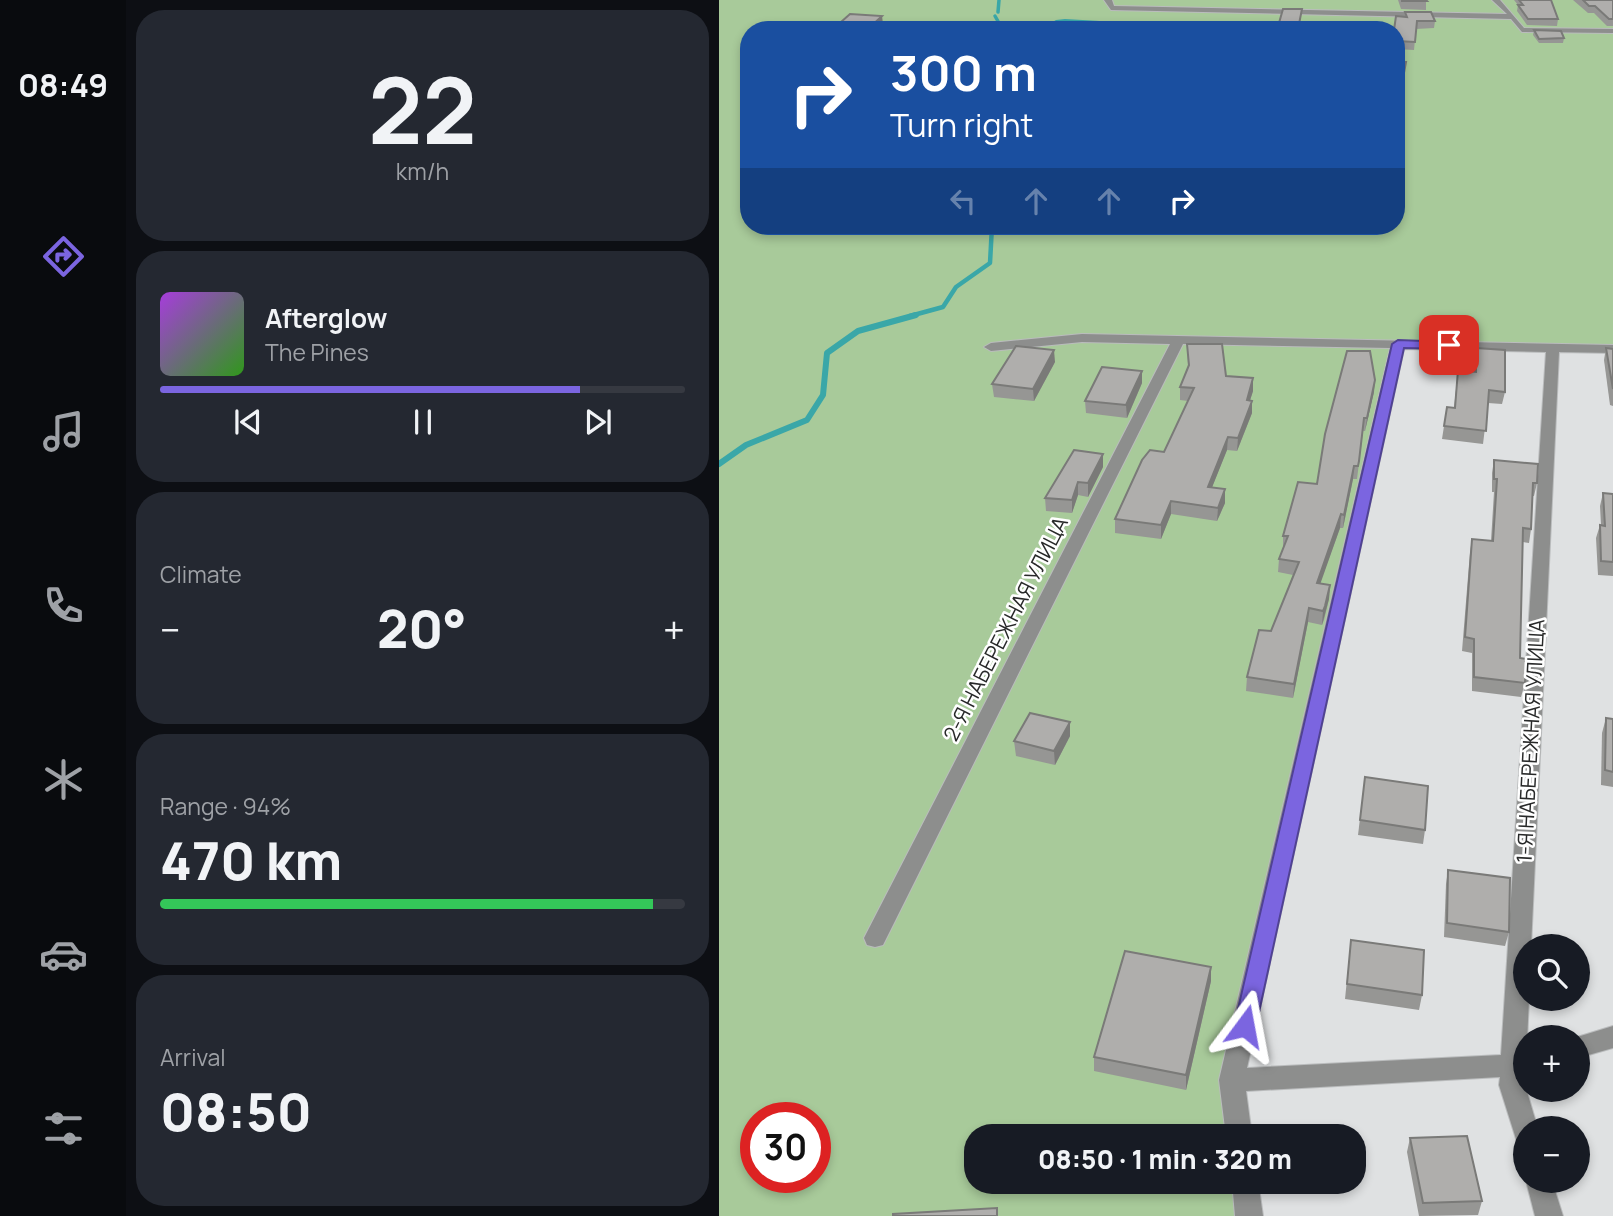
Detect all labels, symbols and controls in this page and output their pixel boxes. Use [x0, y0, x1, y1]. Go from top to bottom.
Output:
text: 300 m [890, 39, 1037, 106]
text: 22 [368, 47, 477, 171]
icon: right [775, 49, 866, 140]
text: 08:49 [18, 63, 108, 107]
text: Turn right [890, 103, 1033, 147]
text: km/h [396, 155, 449, 187]
icon: left [944, 182, 982, 220]
icon: ahead [1017, 182, 1055, 220]
icon: ahead [1090, 182, 1128, 220]
icon: right [1163, 182, 1201, 220]
icon: directions [39, 232, 88, 281]
text: Afterglow [265, 300, 387, 336]
pin [1419, 315, 1479, 375]
icon: arrive [1430, 326, 1468, 364]
text: The Pines [265, 336, 369, 368]
icon: previous [229, 403, 267, 441]
icon: pause [404, 403, 442, 441]
icon: next [579, 403, 617, 441]
icon: music [39, 407, 88, 456]
street label: 2-Я НАБЕРЕЖНАЯ УЛИЦА [936, 512, 1074, 745]
text: Climate [160, 558, 242, 590]
icon: phone [39, 581, 88, 630]
text: 20° [377, 593, 467, 664]
text: − [160, 603, 181, 655]
text: + [663, 603, 685, 655]
street label: 1-Я НАБЕРЕЖНАЯ УЛИЦА [1510, 618, 1550, 864]
icon: climate [39, 755, 88, 804]
text: Range · 94% [160, 790, 291, 822]
text: 470 km [160, 825, 342, 896]
icon: car [39, 930, 88, 979]
map controls [1513, 934, 1590, 1193]
button: search [1513, 934, 1590, 1011]
position arrow [1208, 989, 1282, 1063]
button: + [1513, 1025, 1590, 1102]
text: Arrival [160, 1041, 226, 1073]
text: 08:50 [160, 1076, 312, 1147]
speed limit sign: 30 [740, 1102, 831, 1193]
icon: filters [39, 1104, 88, 1153]
button: − [1513, 1116, 1590, 1193]
text: 08:50 · 1 min · 320 m [1038, 1141, 1292, 1177]

